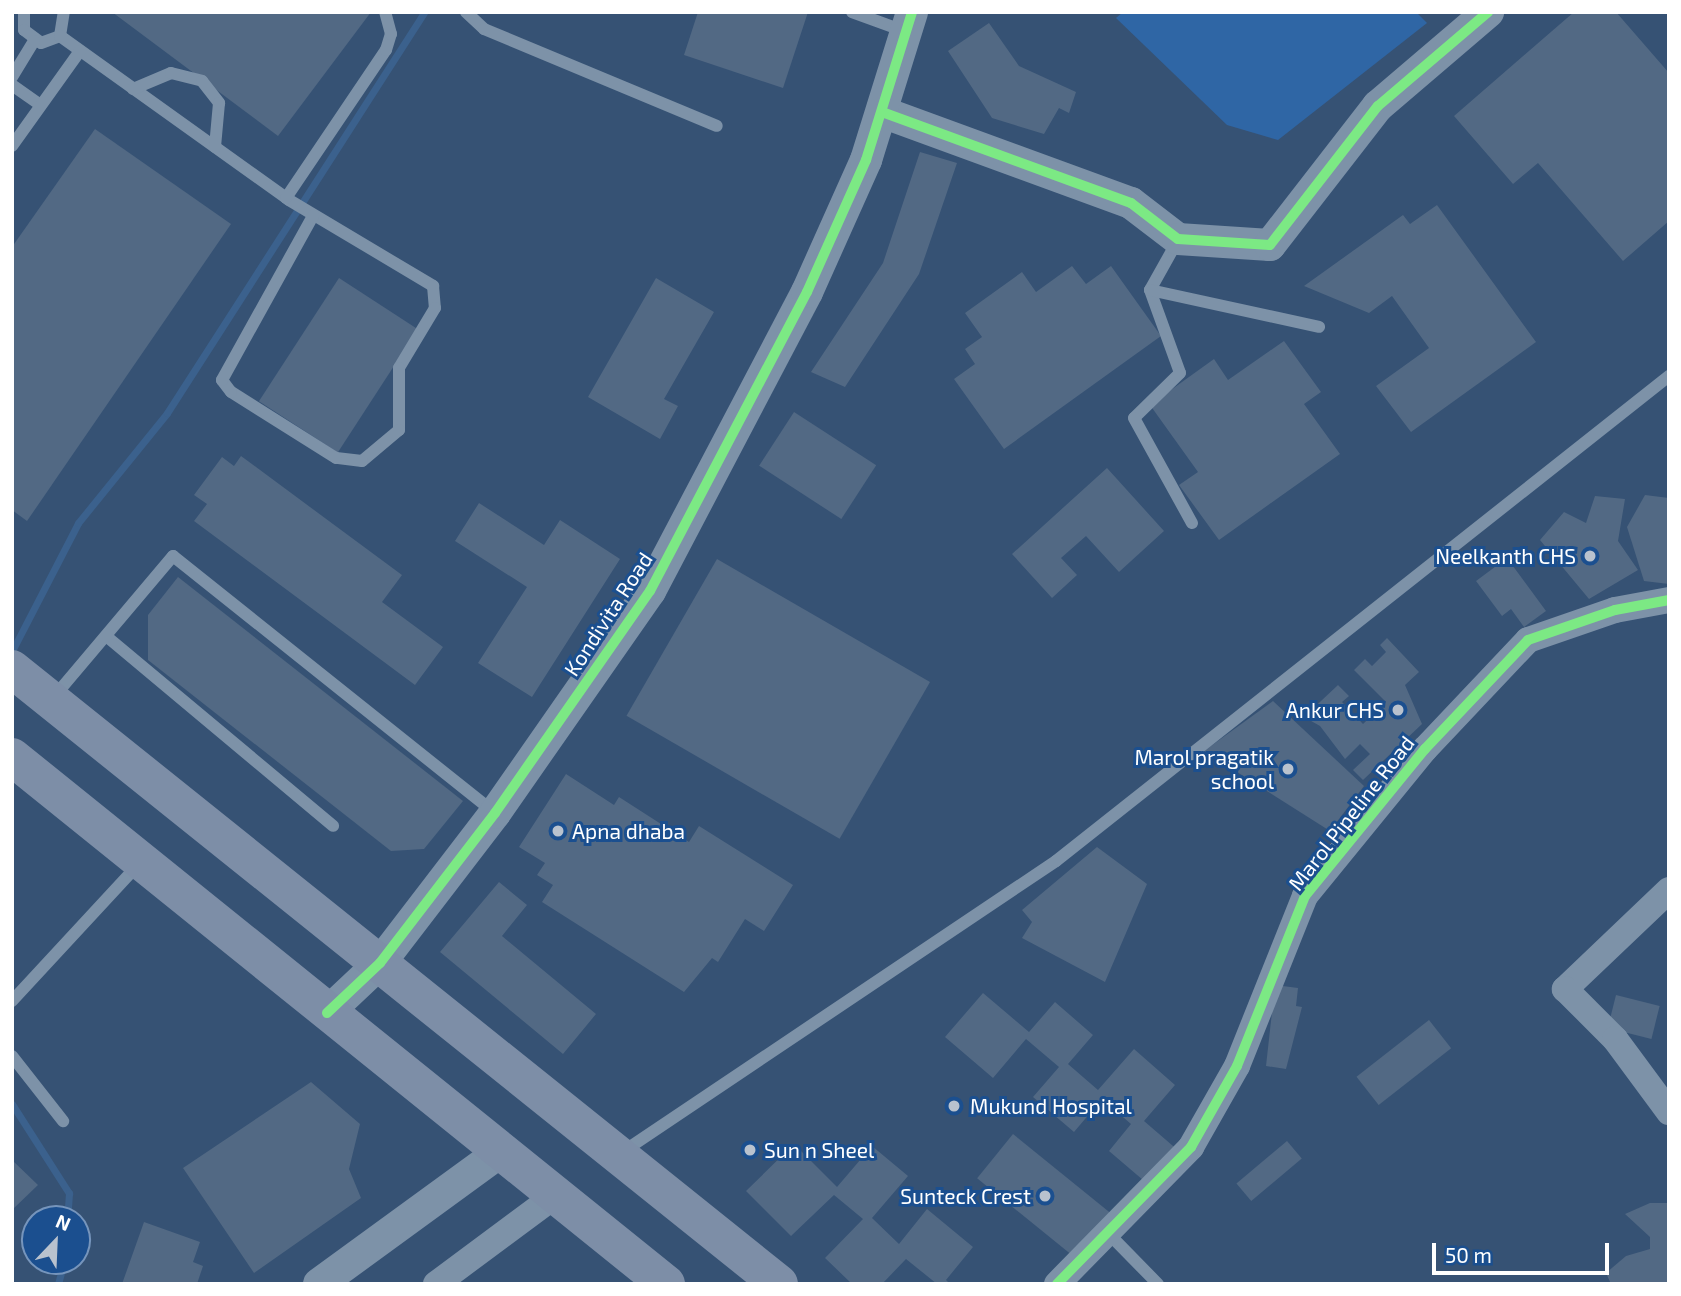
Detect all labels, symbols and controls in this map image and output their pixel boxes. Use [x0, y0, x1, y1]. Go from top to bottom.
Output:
place label: Neelkanth CHS [1435, 543, 1576, 569]
street label: Kondivita Road [559, 547, 657, 681]
marker: Neelkanth CHS [1582, 548, 1598, 564]
place label: Ankur CHS [1285, 697, 1384, 723]
marker: Ankur CHS [1390, 702, 1406, 718]
street label: Marol Pipeline Road [1283, 730, 1419, 896]
place label: Marol pragatik school [1134, 744, 1274, 794]
marker: Marol pragatik school [1280, 761, 1296, 777]
place label: Apna dhaba [572, 818, 685, 844]
marker: Apna dhaba [550, 823, 566, 839]
place label: Mukund Hospital [970, 1093, 1132, 1119]
marker: Mukund Hospital [944, 1096, 964, 1116]
place label: Sun n Sheel [764, 1137, 874, 1163]
marker: Sun n Sheel [742, 1142, 758, 1158]
place label: Sunteck Crest [900, 1183, 1031, 1209]
marker: Sunteck Crest [1037, 1188, 1053, 1204]
north arrow [21, 1205, 91, 1275]
text: N [53, 1209, 74, 1235]
scale bar [1436, 1230, 1613, 1274]
text: 50 m [1445, 1242, 1492, 1267]

